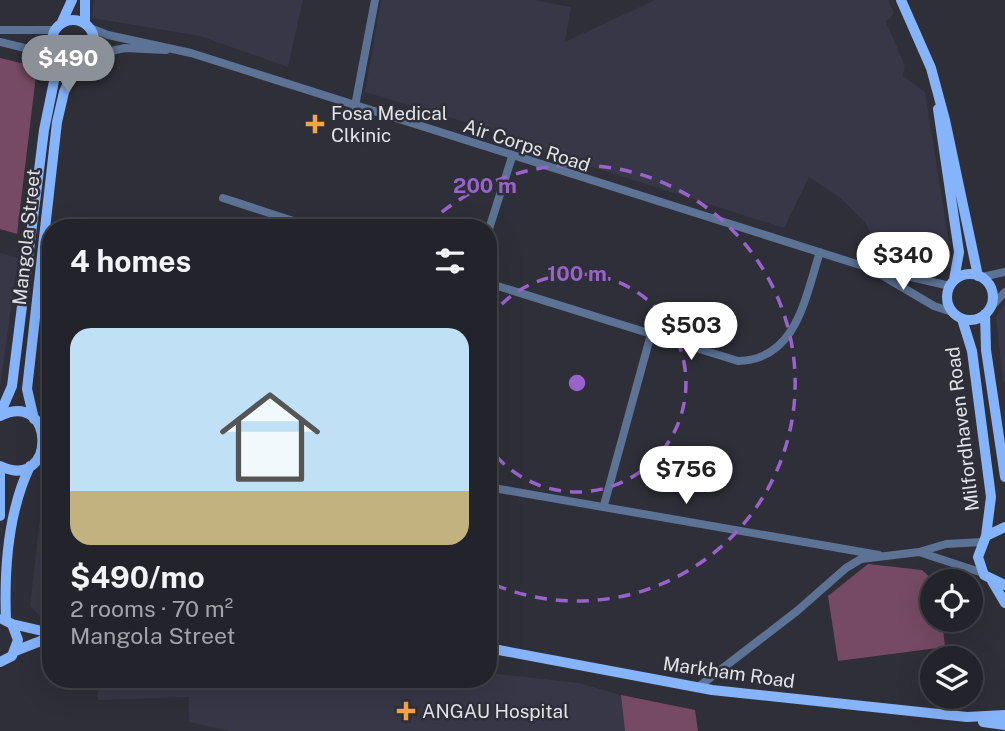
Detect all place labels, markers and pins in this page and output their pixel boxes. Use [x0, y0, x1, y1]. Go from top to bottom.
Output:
pin: $490 [27, 36, 109, 95]
place label: Fosa Medical Clkinic [331, 102, 448, 146]
marker: Fosa Medical Clkinic [305, 114, 325, 134]
pin: $340 [862, 232, 944, 292]
pin: $503 [650, 302, 732, 362]
centre of rings [565, 371, 589, 395]
pin: $756 [645, 447, 727, 506]
place label: ANGAU Hospital [422, 700, 569, 722]
marker: ANGAU Hospital [396, 701, 416, 721]

